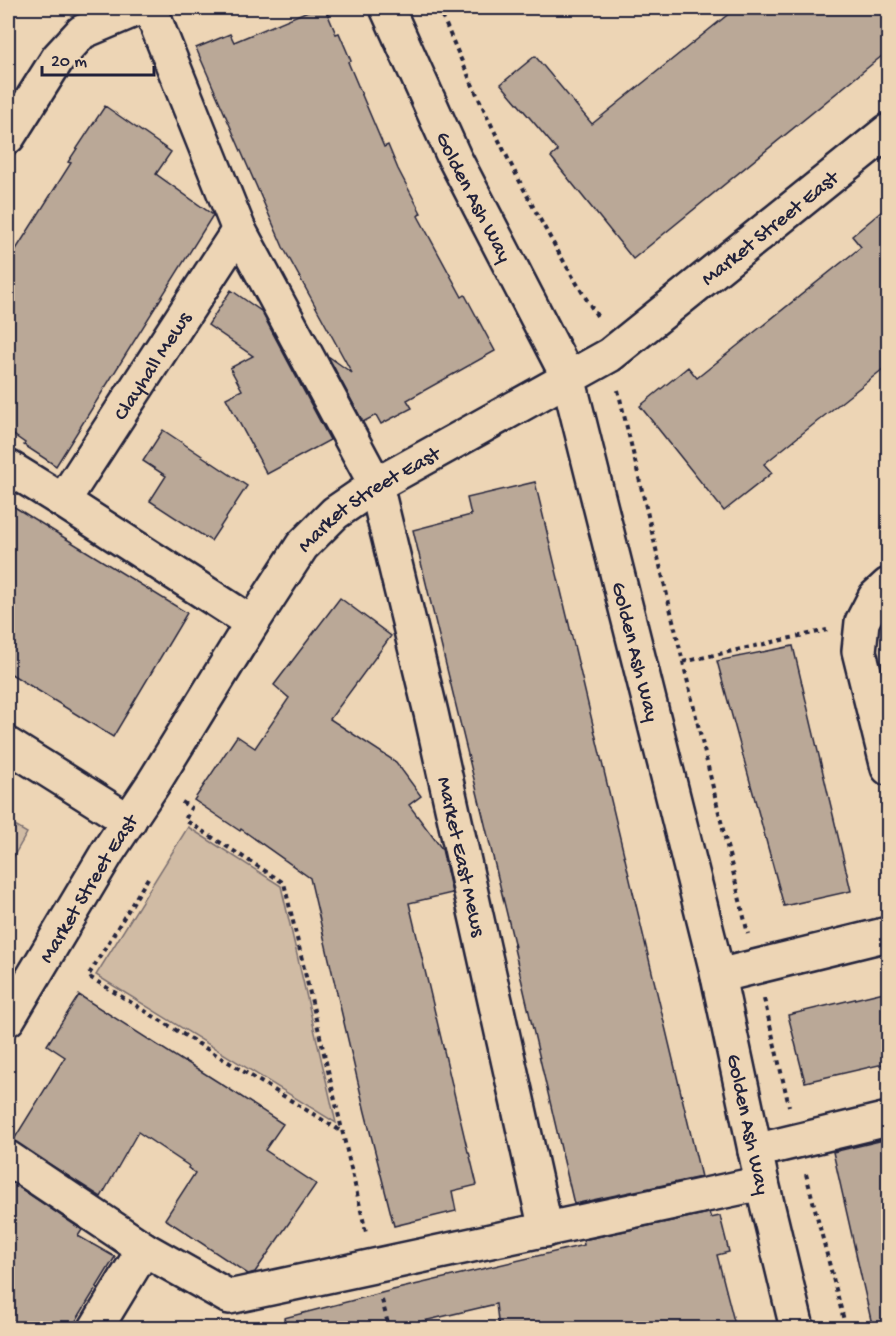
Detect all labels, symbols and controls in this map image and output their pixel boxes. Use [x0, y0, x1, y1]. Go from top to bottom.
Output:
scale bar [42, 39, 154, 77]
text: 20 m [51, 52, 87, 73]
street label: Golden Ash Way [428, 129, 515, 268]
street label: Market Street East [697, 165, 847, 293]
street label: Clayhall Mews [110, 307, 199, 426]
street label: Market Street East [294, 442, 447, 559]
street label: Golden Ash Way [604, 580, 663, 725]
street label: Market East Mews [430, 775, 490, 941]
street label: Market Street East [35, 809, 146, 969]
street label: Golden Ash Way [719, 1052, 773, 1198]

